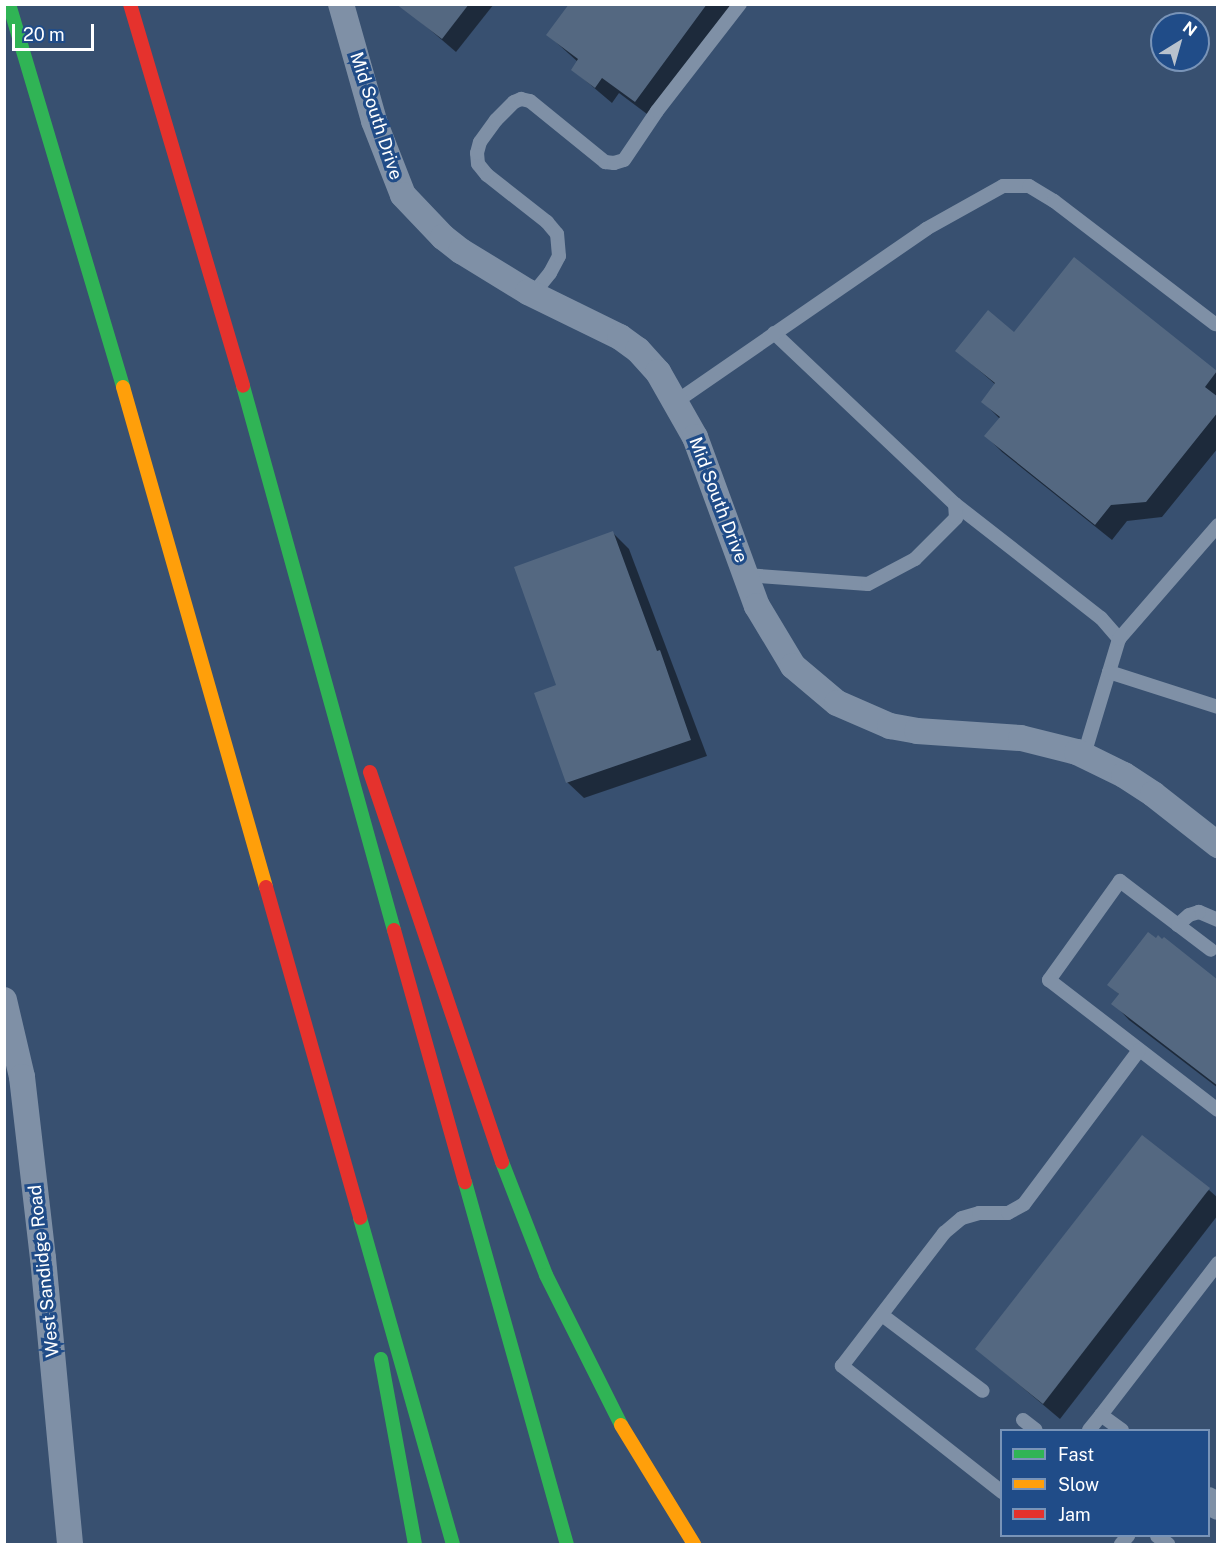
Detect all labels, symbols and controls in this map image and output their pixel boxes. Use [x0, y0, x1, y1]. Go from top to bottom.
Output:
scale bar [15, 12, 98, 50]
north arrow [1150, 12, 1210, 72]
text: N [1179, 17, 1201, 40]
text: 20 m [23, 24, 65, 45]
street label: Mid South Drive [345, 49, 407, 183]
street label: Mid South Drive [684, 434, 752, 566]
street label: West Sandidge Road [24, 1184, 64, 1358]
legend [1000, 1429, 1210, 1537]
text: Fast [1058, 1444, 1094, 1465]
text: Slow [1058, 1474, 1099, 1495]
text: Jam [1058, 1504, 1091, 1525]

